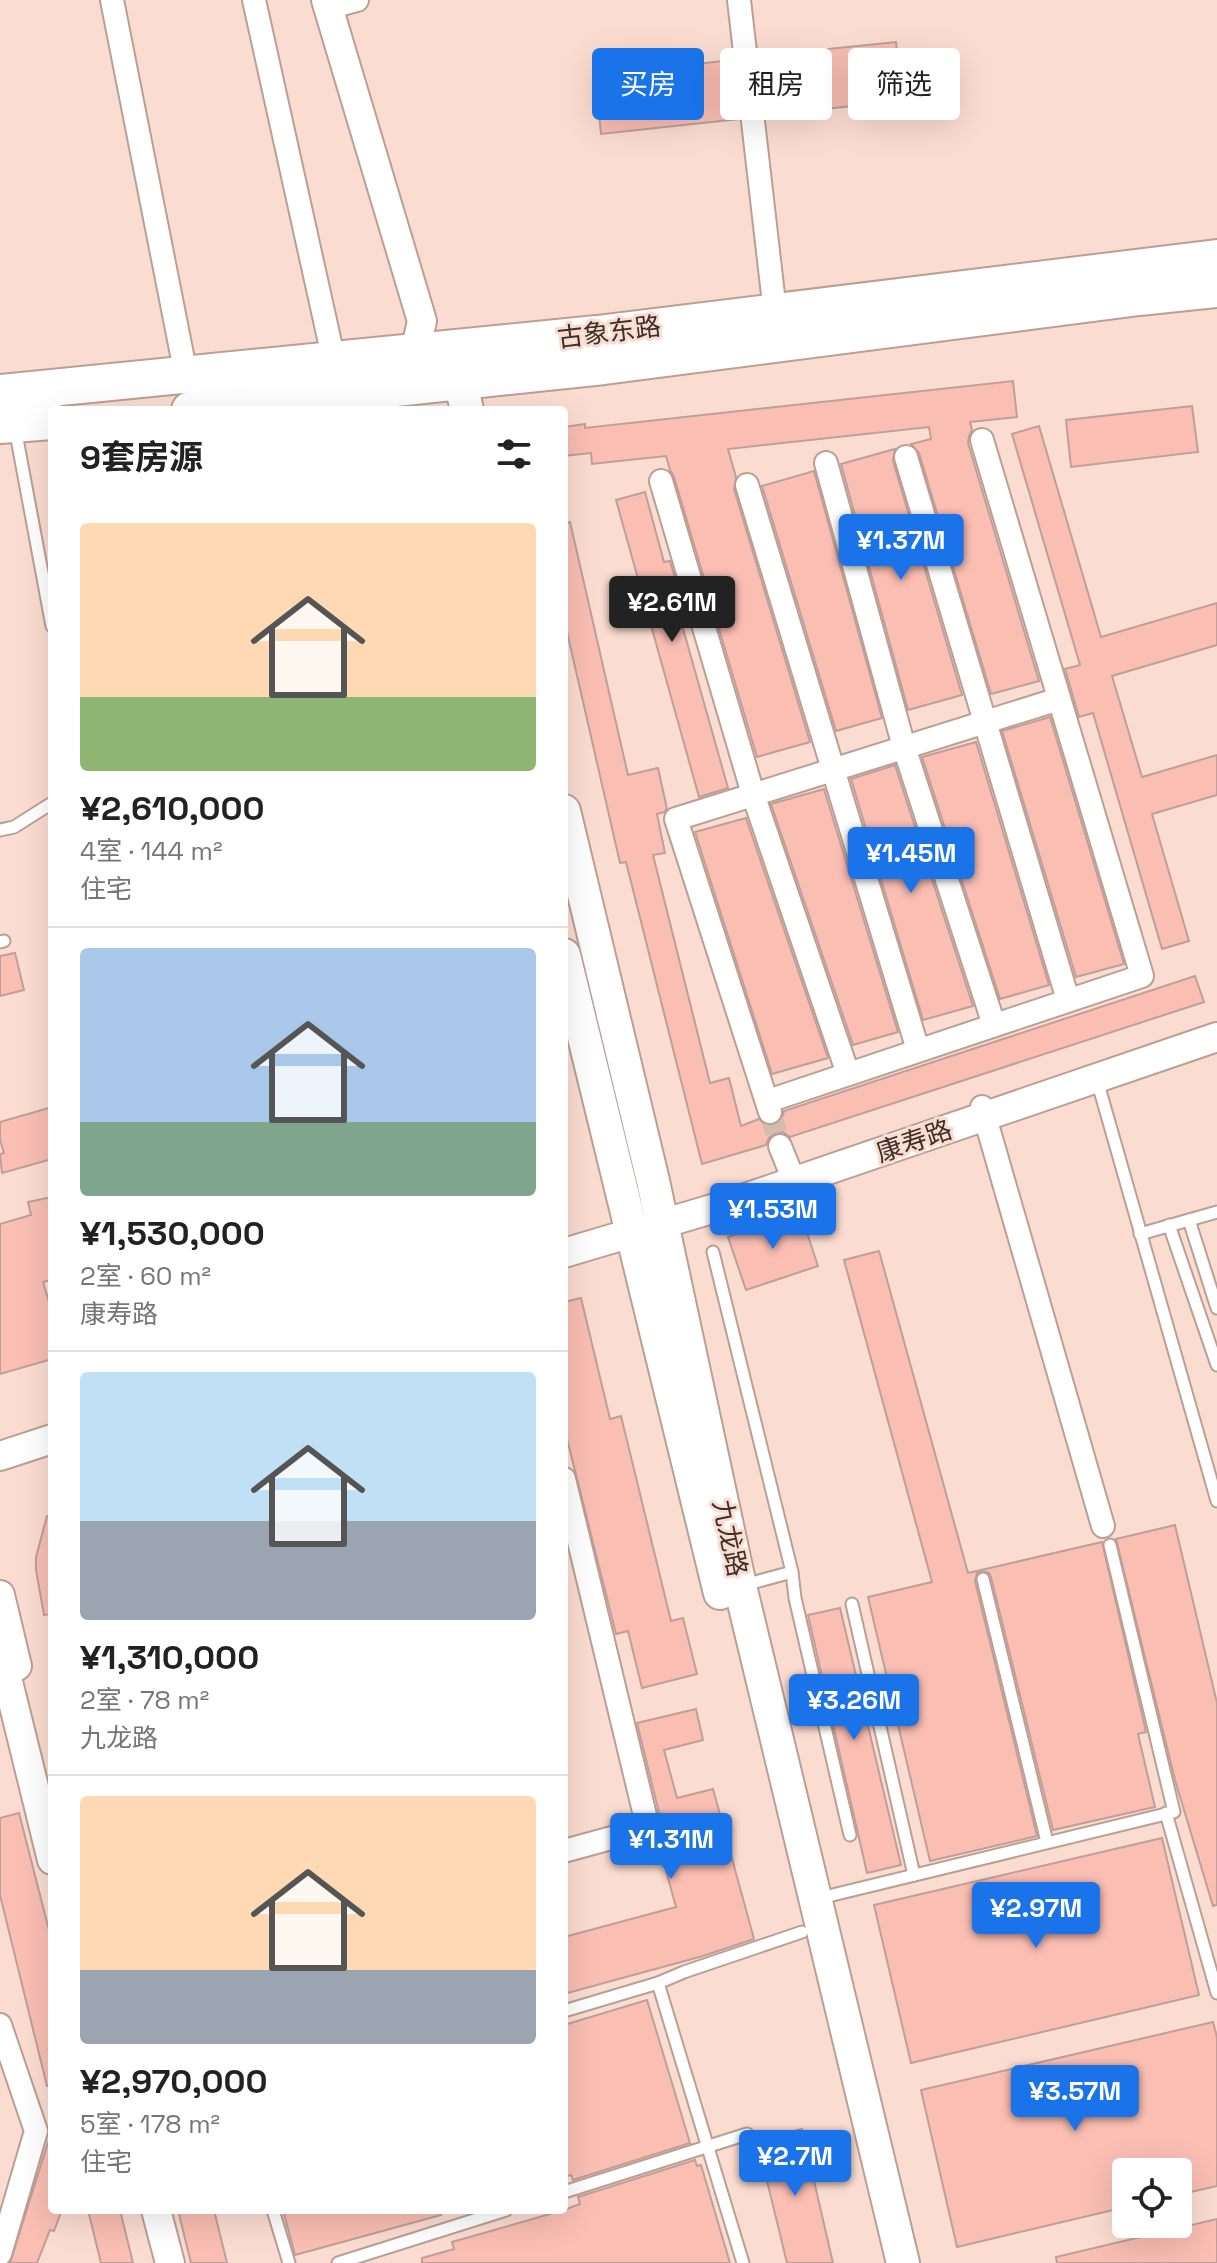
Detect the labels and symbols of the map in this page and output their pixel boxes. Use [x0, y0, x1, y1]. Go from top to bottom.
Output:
street label: 古象东路 [555, 309, 663, 355]
pin: ¥1.37M [836, 514, 966, 582]
pin: ¥2.61M [607, 576, 737, 644]
pin: ¥1.45M [846, 827, 976, 895]
street label: 康寿路 [872, 1112, 956, 1170]
pin: ¥1.53M [708, 1183, 838, 1251]
street label: 九龙路 [705, 1496, 755, 1580]
pin: ¥3.26M [789, 1674, 919, 1742]
pin: ¥1.31M [606, 1813, 736, 1881]
pin: ¥2.97M [971, 1882, 1101, 1950]
pin: ¥3.57M [1010, 2065, 1140, 2133]
pin: ¥2.7M [739, 2130, 851, 2198]

